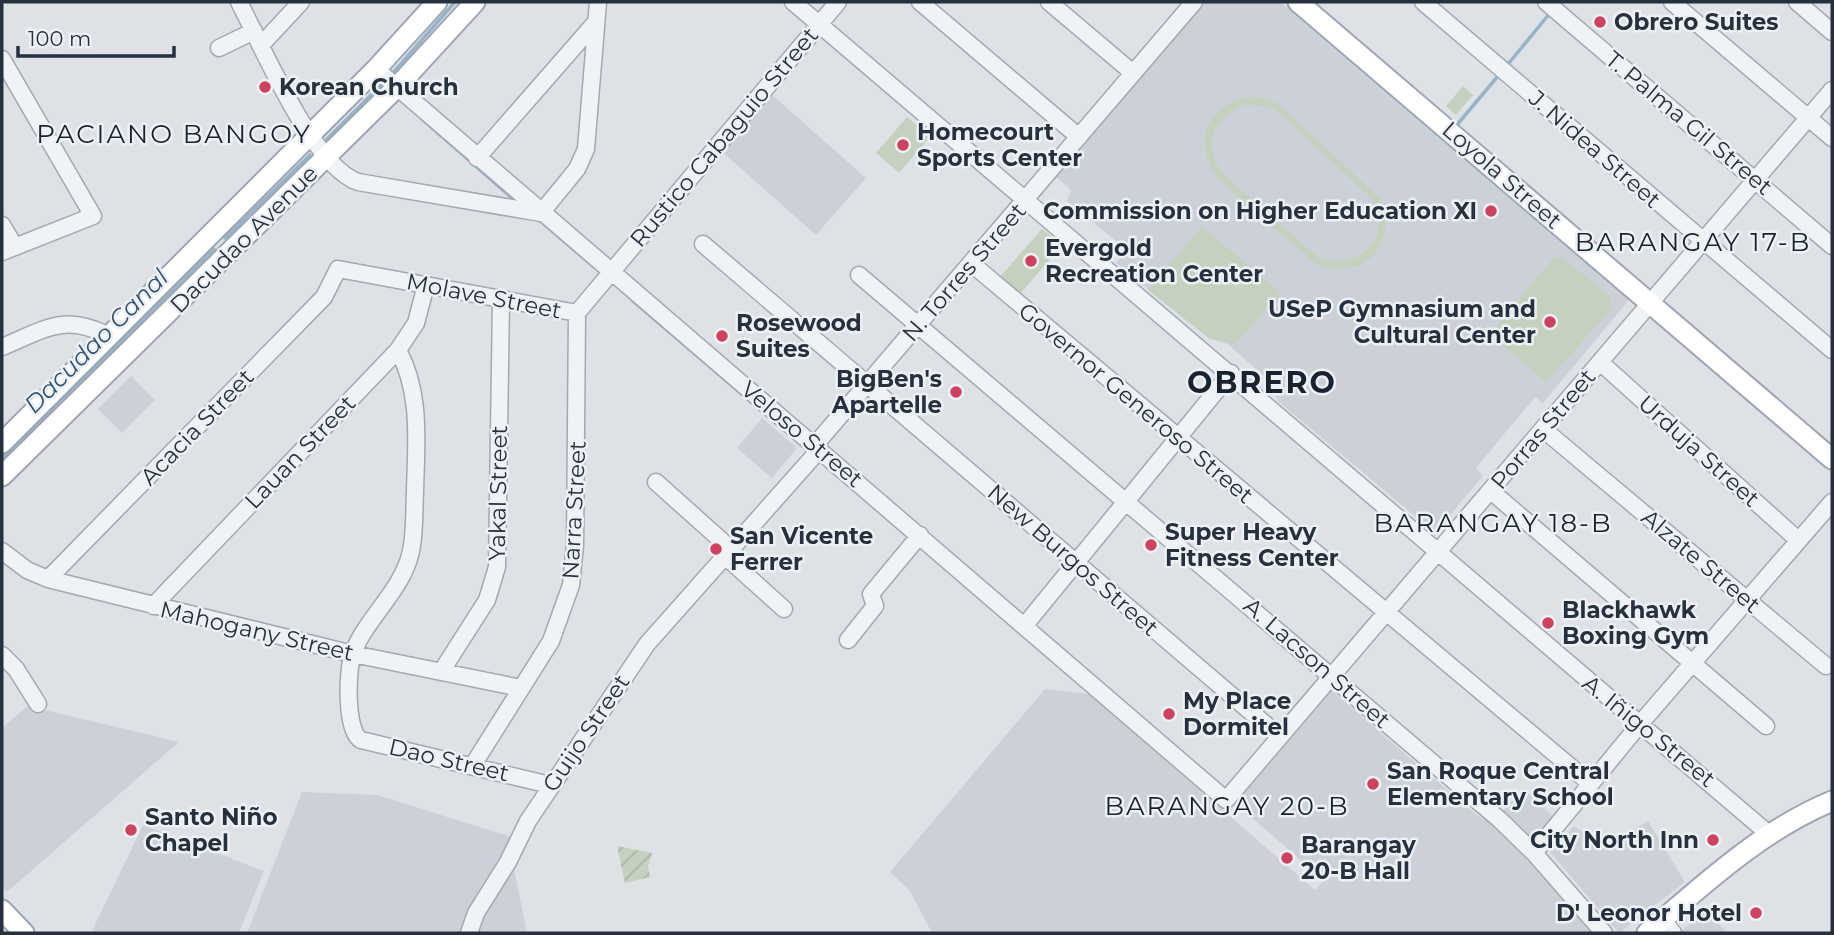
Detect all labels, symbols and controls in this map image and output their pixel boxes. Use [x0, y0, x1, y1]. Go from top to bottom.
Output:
place label: Obrero Suites [1614, 8, 1779, 36]
scale bar [18, 14, 173, 58]
marker: Obrero Suites [1592, 14, 1608, 30]
street label: Rustico Cabaguio Street [624, 21, 824, 253]
text: 100 m [28, 26, 91, 51]
street label: T. Palma Gil Street [1600, 45, 1778, 201]
place label: Korean Church [279, 73, 459, 101]
marker: Korean Church [257, 79, 273, 95]
street label: J. Nidea Street [1523, 84, 1667, 214]
street label: Loyola Street [1436, 115, 1568, 235]
district label: PACIANO BANGOY [36, 118, 312, 150]
place label: Homecourt Sports Center [917, 118, 1082, 172]
marker: Homecourt Sports Center [895, 137, 911, 153]
street label: Dacudao Avenue [164, 159, 324, 319]
street label: N. Torres Street [896, 197, 1032, 347]
place label: Commission on Higher Education XI [1043, 197, 1477, 225]
marker: Commission on Higher Education XI [1483, 203, 1499, 219]
district label: BARANGAY 17-B [1575, 226, 1811, 258]
place label: Evergold Recreation Center [1045, 234, 1263, 288]
marker: Evergold Recreation Center [1023, 253, 1039, 269]
water label: Dacudao Canal [18, 263, 174, 419]
street label: Molave Street [404, 267, 564, 325]
place label: USeP Gymnasium and Cultural Center [1268, 295, 1536, 349]
street label: Governor Generoso Street [1013, 297, 1259, 509]
place label: Rosewood Suites [736, 309, 862, 363]
marker: USeP Gymnasium and Cultural Center [1542, 314, 1558, 330]
marker: Rosewood Suites [714, 328, 730, 344]
street label: Acacia Street [134, 363, 260, 491]
street label: Porras Street [1485, 363, 1601, 495]
district label: OBRERO [1187, 364, 1337, 401]
place label: BigBen's Apartelle [831, 365, 942, 419]
street label: Veloso Street [735, 375, 869, 493]
marker: BigBen's Apartelle [948, 384, 964, 400]
street label: Lauan Street [239, 389, 361, 515]
street label: Urduja Street [1633, 389, 1765, 513]
street label: Yakal Street [483, 425, 513, 561]
street label: Narra Street [556, 440, 592, 580]
street label: New Burgos Street [982, 478, 1164, 642]
street label: Alzate Street [1636, 503, 1766, 619]
district label: BARANGAY 18-B [1373, 507, 1613, 539]
place label: Super Heavy Fitness Center [1165, 518, 1339, 572]
place label: San Vicente Ferrer [730, 522, 873, 576]
marker: Super Heavy Fitness Center [1143, 537, 1159, 553]
marker: San Vicente Ferrer [708, 541, 724, 557]
street label: A. Lacson Street [1238, 592, 1396, 734]
street label: Mahogany Street [157, 595, 357, 667]
place label: Blackhawk Boxing Gym [1562, 596, 1709, 650]
marker: Blackhawk Boxing Gym [1540, 615, 1556, 631]
street label: Guijo Street [536, 669, 636, 797]
street label: A. Iñigo Street [1577, 669, 1721, 793]
place label: My Place Dormitel [1183, 687, 1291, 741]
marker: My Place Dormitel [1161, 706, 1177, 722]
street label: Dao Street [386, 733, 512, 787]
place label: San Roque Central Elementary School [1387, 757, 1614, 811]
marker: San Roque Central Elementary School [1365, 776, 1381, 792]
district label: BARANGAY 20-B [1104, 790, 1350, 822]
place label: Santo Niño Chapel [145, 803, 278, 857]
marker: Santo Niño Chapel [123, 822, 139, 838]
place label: City North Inn [1530, 826, 1699, 854]
place label: Barangay 20-B Hall [1301, 831, 1416, 885]
marker: City North Inn [1705, 832, 1721, 848]
marker: Barangay 20-B Hall [1279, 850, 1295, 866]
place label: D' Leonor Hotel [1556, 899, 1742, 927]
marker: D' Leonor Hotel [1748, 905, 1764, 921]

